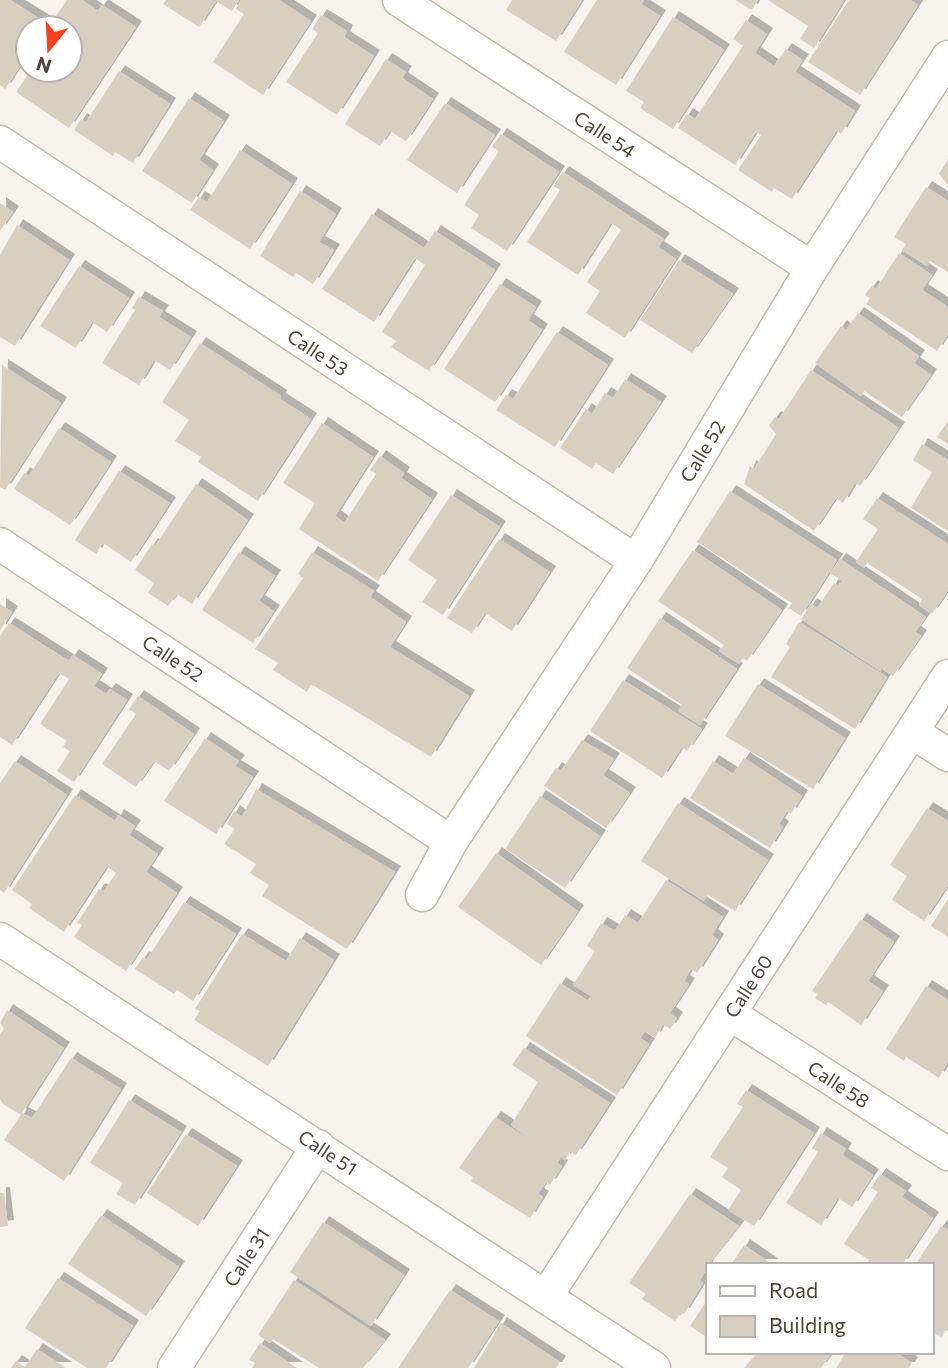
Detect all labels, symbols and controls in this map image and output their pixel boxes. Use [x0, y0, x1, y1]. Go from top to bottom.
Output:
north arrow [14, 14, 84, 84]
text: N [33, 53, 54, 79]
street label: Calle 54 [570, 106, 640, 162]
street label: Calle 53 [283, 324, 353, 380]
street label: Calle 52 [675, 416, 729, 486]
street label: Calle 52 [138, 630, 208, 686]
street label: Calle 60 [719, 950, 777, 1022]
street label: Calle 58 [804, 1056, 874, 1112]
street label: Calle 51 [294, 1125, 362, 1179]
street label: Calle 31 [219, 1223, 273, 1291]
legend [706, 1263, 934, 1354]
text: Road [769, 1277, 818, 1302]
text: Building [769, 1312, 846, 1337]

